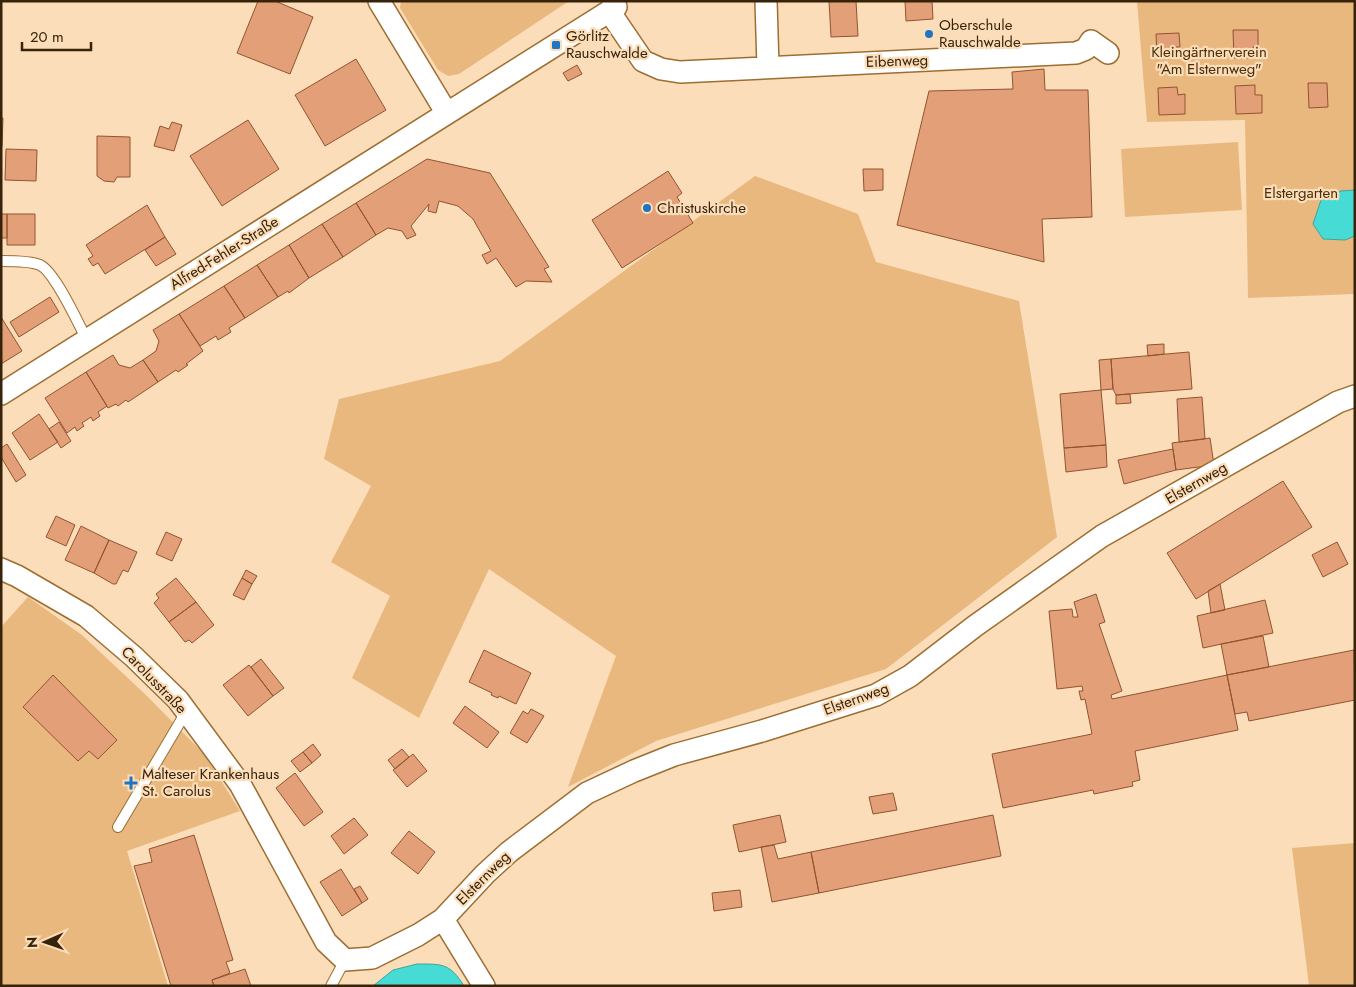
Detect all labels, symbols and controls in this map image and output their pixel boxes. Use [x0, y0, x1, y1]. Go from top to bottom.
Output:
place label: Oberschule Rauschwalde [939, 14, 1021, 53]
scale bar [22, 20, 91, 52]
place label: Görlitz Rauschwalde [566, 25, 648, 64]
text: 20 m [30, 26, 64, 48]
marker: Oberschule Rauschwalde [923, 28, 935, 40]
marker: Görlitz Rauschwalde [550, 39, 562, 51]
park label: Kleingärtnerverein "Am Elsternweg" [1151, 41, 1267, 80]
street label: Eibenweg [865, 49, 929, 73]
park label: Elstergarten [1264, 182, 1338, 204]
place label: Christuskirche [657, 197, 746, 219]
marker: Christuskirche [641, 202, 653, 214]
street label: Alfred-Fehler-Straße [165, 211, 283, 295]
street label: Elsternweg [1161, 456, 1231, 510]
street label: Carolusstraße [116, 641, 192, 719]
street label: Elsternweg [820, 677, 892, 721]
place label: Malteser Krankenhaus St. Carolus [142, 763, 279, 802]
marker: Malteser Krankenhaus St. Carolus [124, 776, 138, 790]
street label: Elsternweg [451, 846, 515, 910]
north arrow [20, 917, 70, 967]
text: N [22, 937, 42, 948]

